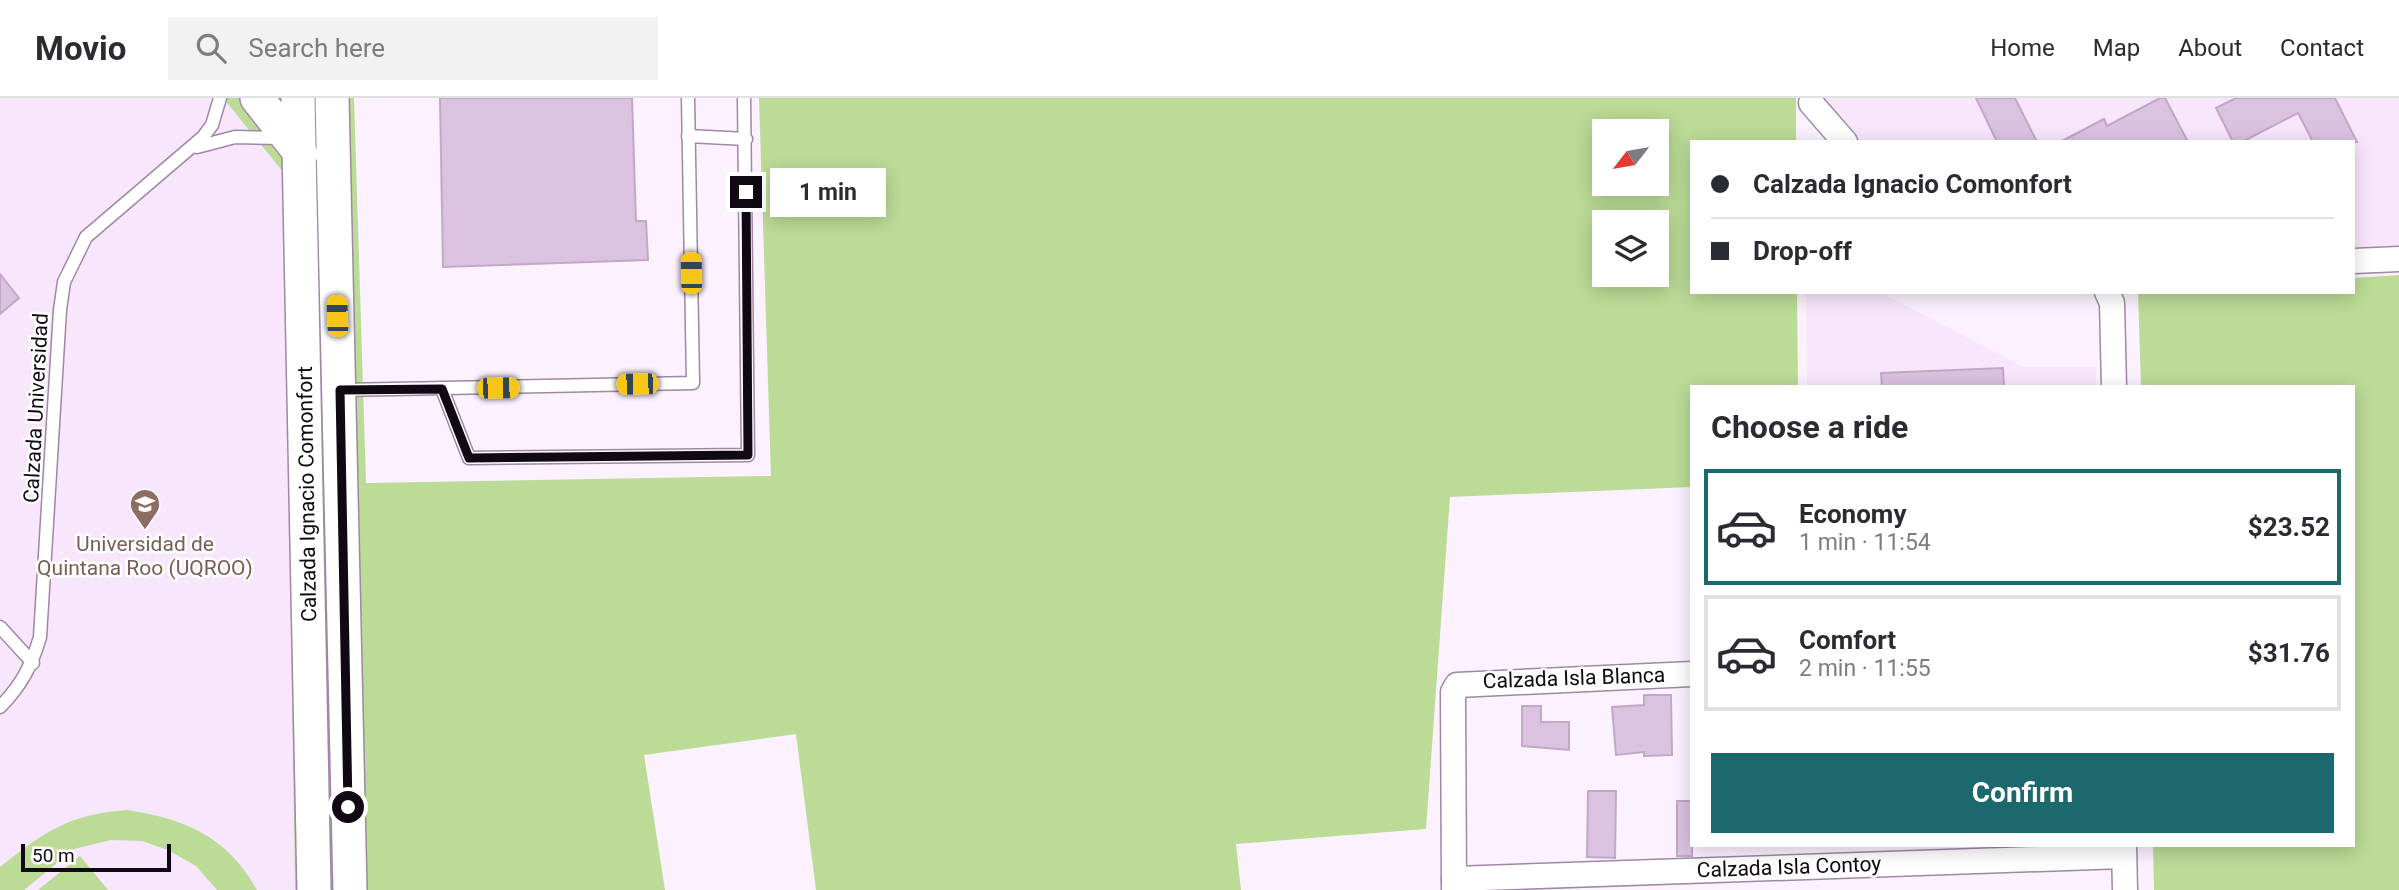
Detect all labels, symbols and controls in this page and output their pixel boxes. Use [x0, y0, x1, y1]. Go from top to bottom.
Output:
search box [168, 17, 658, 80]
text: Movio [35, 29, 126, 68]
icon: search [192, 29, 230, 67]
text: Search here [248, 33, 385, 63]
text: Home [1990, 34, 2055, 62]
text: Map [2093, 34, 2140, 62]
text: About [2178, 34, 2242, 62]
text: Contact [2280, 34, 2364, 62]
north arrow [1592, 119, 1670, 196]
map controls [1592, 119, 1669, 287]
callout: 1 min [770, 168, 886, 217]
text: Calzada Ignacio Comonfort [1753, 169, 2072, 199]
route end [730, 176, 762, 208]
text: 1 min [799, 179, 857, 206]
button: layers [1592, 210, 1669, 287]
text: Drop-off [1753, 236, 1852, 266]
car [681, 252, 702, 294]
car [326, 295, 349, 337]
street label: Calzada Universidad [19, 312, 53, 504]
street label: Calzada Ignacio Comonfort [293, 366, 321, 622]
car [616, 373, 659, 395]
car [477, 377, 520, 399]
text: Choose a ride [1711, 408, 1908, 446]
school or university icon: Universidad de Quintana Roo (UQROO) [128, 487, 162, 531]
icon: car [1715, 496, 1778, 559]
text: Economy [1799, 499, 1906, 529]
text: $23.52 [2248, 512, 2330, 542]
text: 1 min · 11:54 [1799, 529, 1931, 556]
place label: Universidad de Quintana Roo (UQROO) [37, 532, 253, 580]
icon: car [1715, 622, 1778, 685]
text: Comfort [1799, 625, 1896, 655]
text: $31.76 [2248, 638, 2330, 668]
text: 2 min · 11:55 [1799, 655, 1931, 682]
street label: Calzada Isla Blanca [1482, 663, 1666, 693]
button: Confirm [1711, 753, 2334, 833]
route start [332, 791, 364, 823]
scale bar [21, 841, 172, 873]
text: 50 m [32, 844, 75, 867]
street label: Calzada Isla Contoy [1696, 852, 1882, 882]

